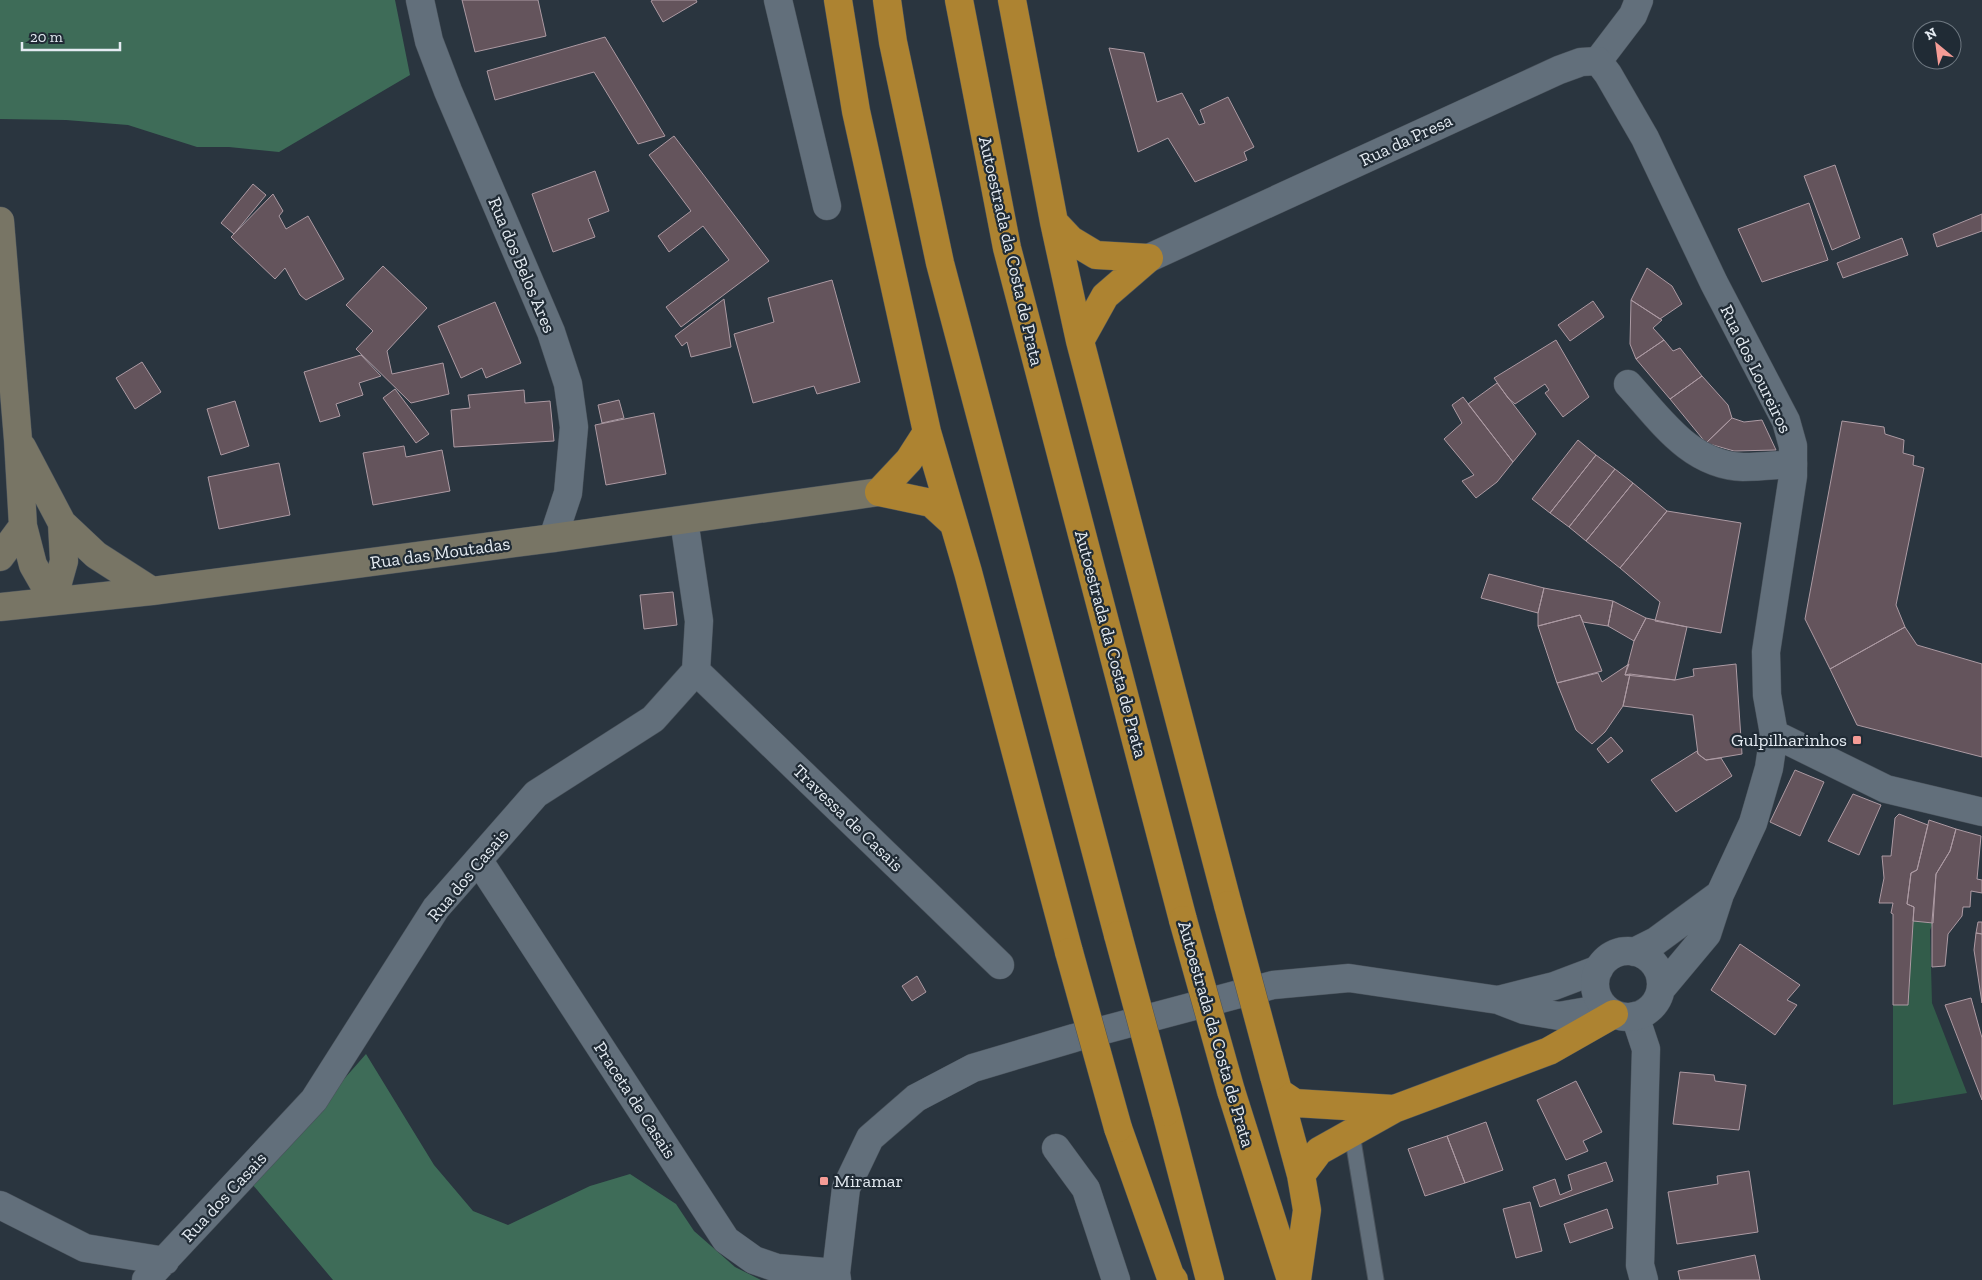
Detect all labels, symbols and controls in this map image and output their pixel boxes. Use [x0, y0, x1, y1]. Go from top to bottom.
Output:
scale bar [22, 20, 120, 52]
north arrow [1912, 20, 1962, 70]
text: N [1922, 24, 1940, 44]
text: 20 m [30, 28, 63, 46]
street label: Rua da Presa [1356, 109, 1456, 171]
street label: Autoestrada da Costa de Prata [974, 134, 1048, 368]
street label: Rua dos Belos Ares [483, 194, 561, 336]
street label: Rua dos Loureiros [1715, 301, 1797, 437]
street label: Autoestrada da Costa de Prata [1070, 528, 1152, 760]
street label: Rua das Moutadas [369, 532, 512, 574]
place label: Gulpilharinhos [1731, 729, 1847, 751]
marker: Gulpilharinhos [1851, 734, 1863, 746]
street label: Travessa de Casais [788, 760, 908, 876]
street label: Rua dos Casais [423, 824, 513, 926]
street label: Autoestrada da Costa de Prata [1173, 918, 1259, 1150]
street label: Praceta de Casais [589, 1037, 681, 1163]
street label: Rua dos Casais [177, 1147, 271, 1247]
place label: Miramar [834, 1170, 903, 1192]
marker: Miramar [818, 1175, 830, 1187]

